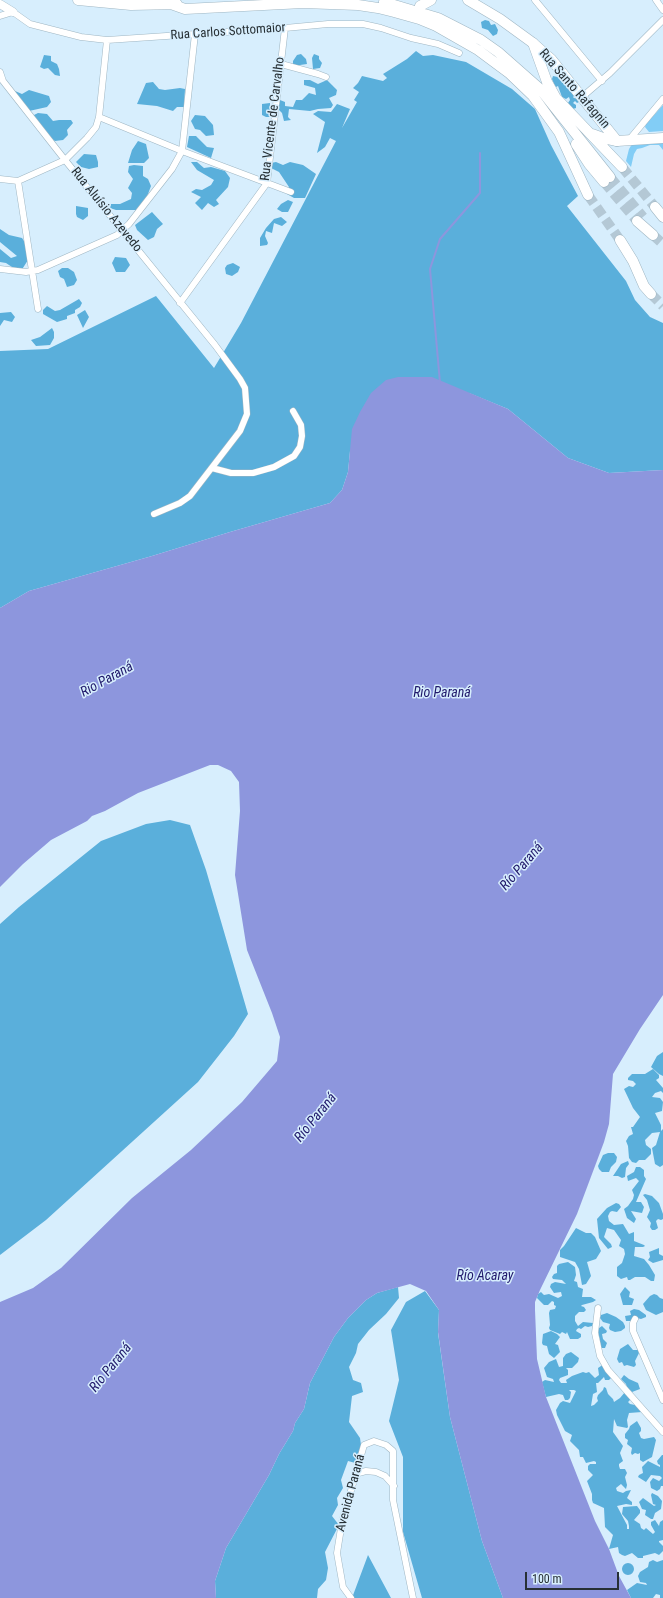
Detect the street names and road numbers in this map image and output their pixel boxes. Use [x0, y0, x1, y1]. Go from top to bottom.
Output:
street label: Rua Carlos Sottomaior [170, 20, 286, 44]
street label: Rua Santo Rafagnin [535, 46, 613, 132]
street label: Rua Vicente de Carvalho [258, 56, 288, 182]
street label: Rua Aluísio Azevedo [67, 165, 145, 255]
street label: Avenida Paraná [333, 1453, 369, 1533]

